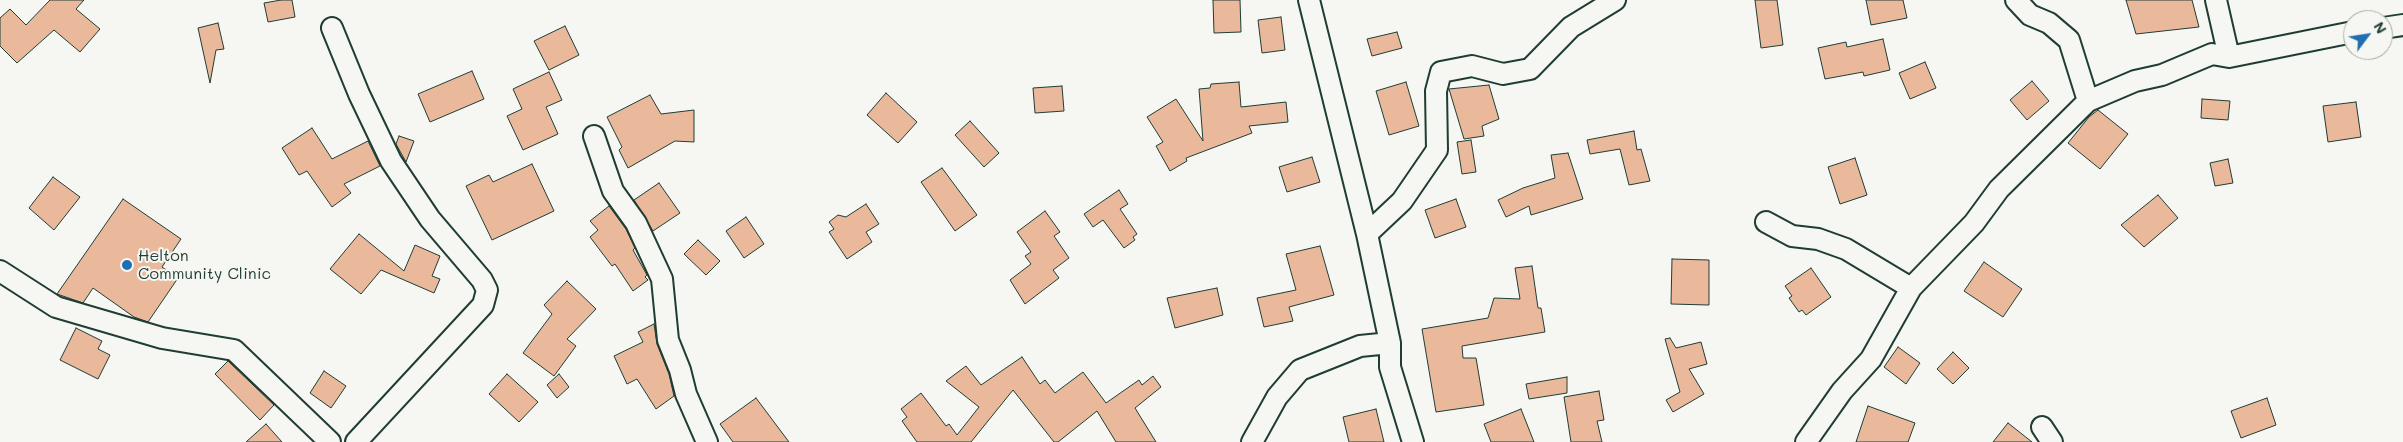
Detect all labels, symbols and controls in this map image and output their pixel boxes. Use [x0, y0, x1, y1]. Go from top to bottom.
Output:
north arrow [2343, 10, 2393, 60]
text: N [2370, 18, 2391, 37]
place label: Helton Community Clinic [138, 246, 271, 284]
marker: Helton Community Clinic [120, 258, 134, 272]

